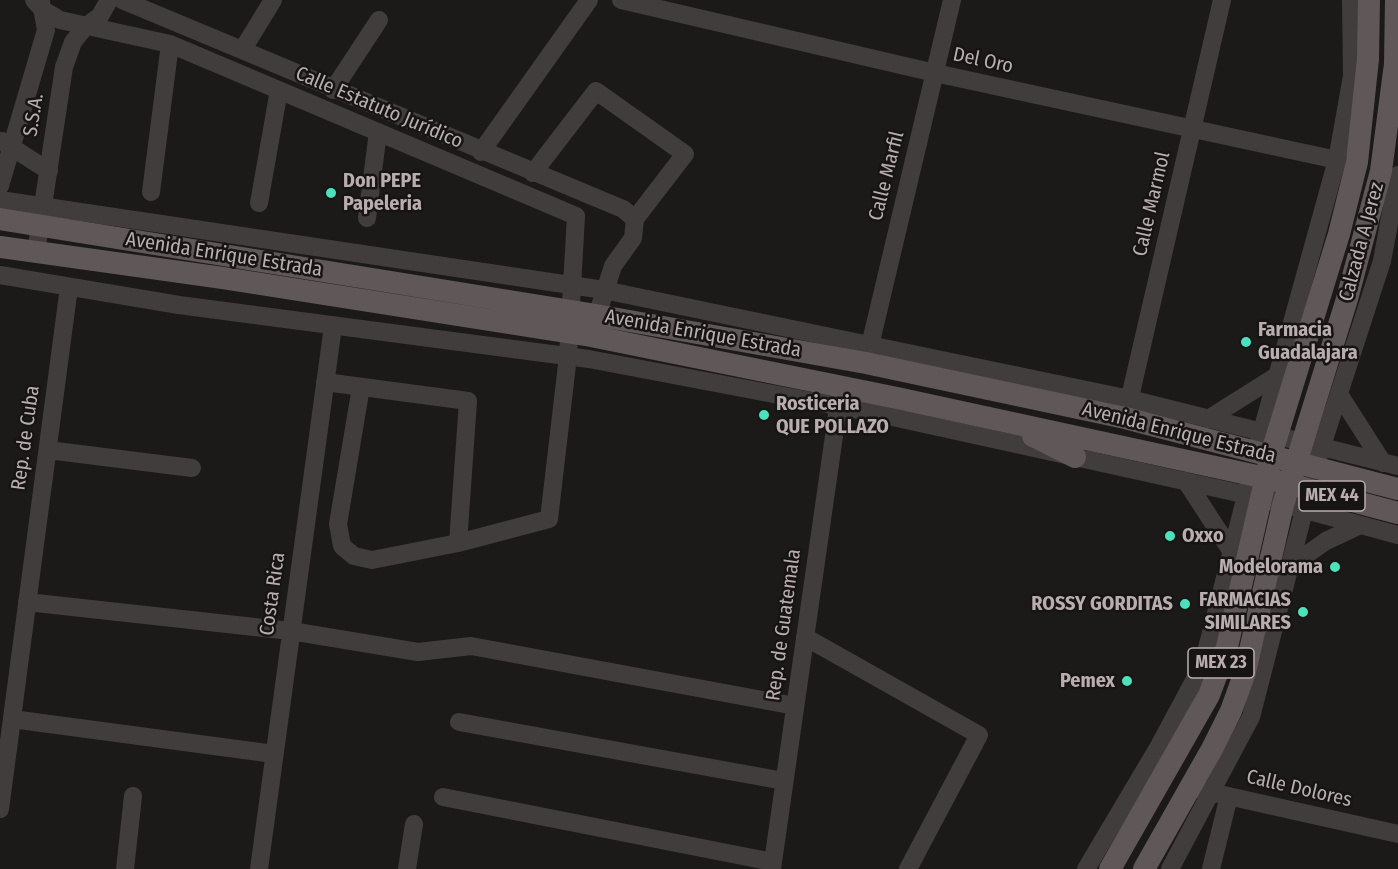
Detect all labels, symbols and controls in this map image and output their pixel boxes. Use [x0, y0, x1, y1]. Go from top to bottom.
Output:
street label: Del Oro [951, 43, 1015, 79]
street label: Calle Estatuto Jurídico [292, 62, 466, 154]
street label: S.S.A. [19, 92, 49, 138]
street label: Calle Marfil [864, 129, 910, 223]
street label: Calle Marmol [1128, 149, 1176, 259]
place label: Don PEPE Papeleria [343, 169, 422, 216]
street label: Calzada A Jerez [1335, 180, 1389, 304]
marker: Don PEPE Papeleria [324, 186, 338, 200]
street label: Avenida Enrique Estrada [124, 228, 324, 282]
street label: Avenida Enrique Estrada [603, 305, 803, 363]
place label: Farmacia Guadalajara [1258, 318, 1358, 365]
marker: Farmacia Guadalajara [1239, 335, 1253, 349]
street label: Rep. de Cuba [7, 384, 45, 492]
place label: Rosticeria QUE POLLAZO [776, 392, 889, 439]
street label: Avenida Enrique Estrada [1080, 397, 1278, 469]
marker: Rosticeria QUE POLLAZO [757, 408, 771, 422]
road number: MEX 44 [1299, 481, 1365, 511]
place label: Oxxo [1182, 524, 1224, 548]
marker: Oxxo [1163, 529, 1177, 543]
street label: Rep. de Guatemala [761, 548, 807, 702]
street label: Costa Rica [255, 551, 291, 637]
place label: Modelorama [1219, 555, 1323, 579]
marker: Modelorama [1328, 560, 1342, 574]
place label: FARMACIAS SIMILARES [1199, 588, 1291, 635]
place label: ROSSY GORDITAS [1031, 592, 1173, 616]
marker: ROSSY GORDITAS [1178, 597, 1192, 611]
marker: FARMACIAS SIMILARES [1296, 605, 1310, 619]
road number: MEX 23 [1188, 648, 1254, 678]
place label: Pemex [1060, 669, 1115, 693]
marker: Pemex [1120, 674, 1134, 688]
street label: Calle Dolores [1244, 765, 1354, 813]

